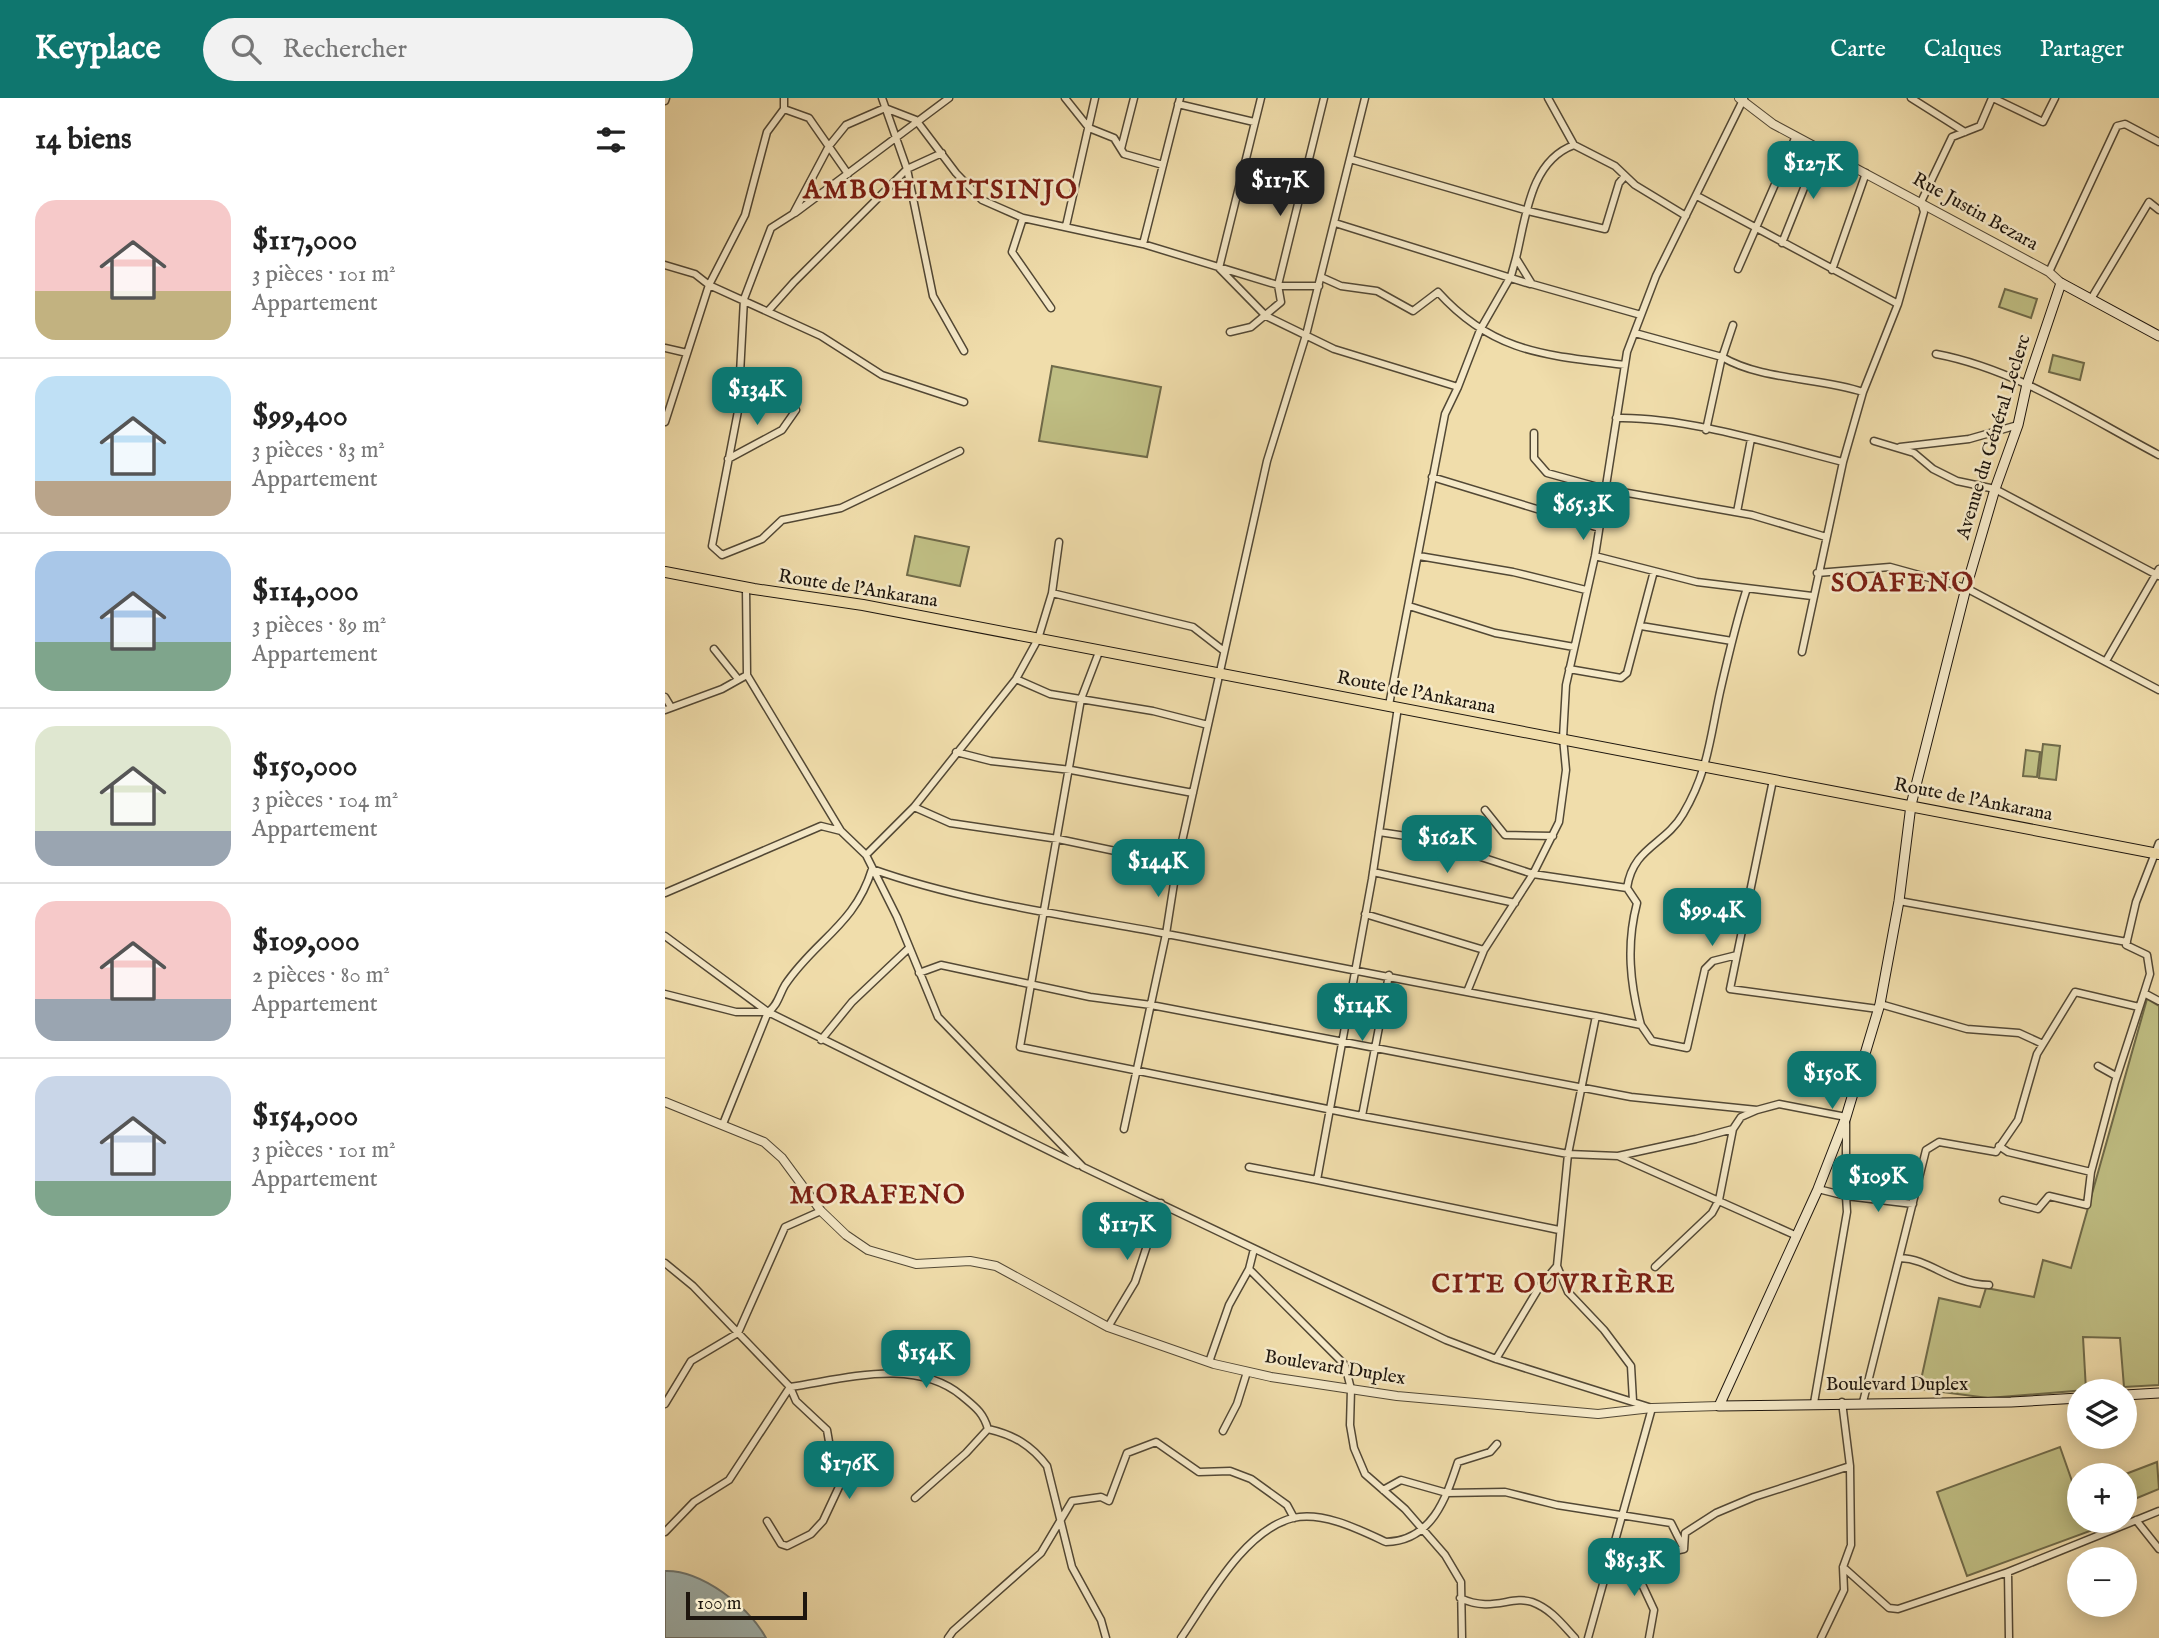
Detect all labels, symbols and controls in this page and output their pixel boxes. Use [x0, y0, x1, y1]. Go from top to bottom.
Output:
search box [203, 18, 693, 81]
text: Keyplace [35, 28, 161, 70]
icon: search [227, 30, 265, 68]
text: Rechercher [283, 33, 407, 66]
text: Carte [1830, 34, 1886, 65]
text: Calques [1924, 34, 2002, 65]
text: Partager [2040, 34, 2124, 65]
text: 14 biens [35, 121, 132, 159]
icon: filters [592, 121, 630, 159]
pin: $127K [1764, 141, 1862, 201]
text: $127K [1783, 149, 1843, 178]
pin: $117K [1231, 158, 1329, 218]
text: $117K [1251, 166, 1309, 195]
street label: Rue Justin Bezara [1908, 168, 2043, 257]
district label: AMBOHIMITSINJO [802, 174, 1079, 207]
text: $117,000 [252, 222, 357, 260]
icon: home [91, 228, 175, 312]
text: 3 pièces · 101 m² [252, 260, 396, 289]
text: Appartement [252, 289, 378, 318]
street label: Avenue du Général Leclerc [1951, 332, 2037, 543]
pin: $134K [708, 368, 806, 427]
text: $134K [728, 375, 786, 404]
text: $99,400 [252, 398, 348, 436]
icon: home [91, 404, 175, 488]
text: 3 pièces · 83 m² [252, 436, 385, 465]
text: Appartement [252, 465, 378, 494]
pin: $65.3K [1526, 482, 1640, 542]
text: $65.3K [1553, 490, 1613, 519]
street label: Route de l'Ankarana [776, 565, 940, 614]
district label: SOAFENO [1831, 567, 1975, 600]
text: $114,000 [252, 573, 359, 611]
icon: home [91, 579, 175, 663]
text: 3 pièces · 89 m² [252, 611, 387, 640]
text: Appartement [252, 640, 378, 669]
street label: Route de l'Ankarana [1335, 666, 1498, 720]
text: $150,000 [252, 748, 357, 786]
icon: home [91, 754, 175, 838]
street label: Route de l'Ankarana [1892, 773, 2055, 827]
text: 3 pièces · 104 m² [252, 786, 398, 815]
text: Appartement [252, 815, 378, 844]
pin: $162K [1398, 816, 1496, 875]
text: $162K [1418, 823, 1476, 852]
pin: $144K [1109, 840, 1207, 899]
text: $144K [1128, 847, 1188, 876]
pin: $99.4K [1655, 888, 1769, 948]
text: $99.4K [1679, 896, 1745, 925]
text: $109,000 [252, 923, 360, 961]
icon: home [91, 929, 175, 1013]
text: 2 pièces · 80 m² [252, 961, 390, 990]
pin: $114K [1313, 984, 1411, 1043]
text: Appartement [252, 990, 378, 1019]
text: $114K [1333, 991, 1391, 1020]
pin: $150K [1783, 1052, 1881, 1111]
text: $150K [1803, 1059, 1861, 1088]
text: $154,000 [252, 1098, 358, 1136]
icon: home [91, 1104, 175, 1188]
text: 3 pièces · 101 m² [252, 1136, 396, 1165]
pin: $109K [1829, 1154, 1927, 1214]
text: $109K [1848, 1162, 1908, 1191]
text: Appartement [252, 1165, 378, 1194]
district label: MORAFENO [790, 1179, 966, 1212]
pin: $117K [1078, 1202, 1176, 1262]
text: $117K [1098, 1210, 1156, 1239]
district label: CITE OUVRIÈRE [1431, 1268, 1677, 1301]
pin: $154K [877, 1330, 975, 1390]
text: $154K [897, 1338, 955, 1367]
street label: Boulevard Duplex [1263, 1345, 1407, 1391]
street label: Boulevard Duplex [1826, 1373, 1968, 1397]
map controls [2067, 1379, 2137, 1617]
button: layers [2067, 1379, 2137, 1449]
pin: $176K [800, 1442, 898, 1501]
text: $176K [820, 1449, 878, 1478]
button: + [2067, 1463, 2137, 1533]
pin: $85.3K [1577, 1538, 1691, 1598]
text: $85.3K [1604, 1546, 1664, 1575]
button: − [2067, 1547, 2137, 1617]
scale bar [686, 1589, 807, 1621]
text: 100 m [697, 1592, 741, 1616]

